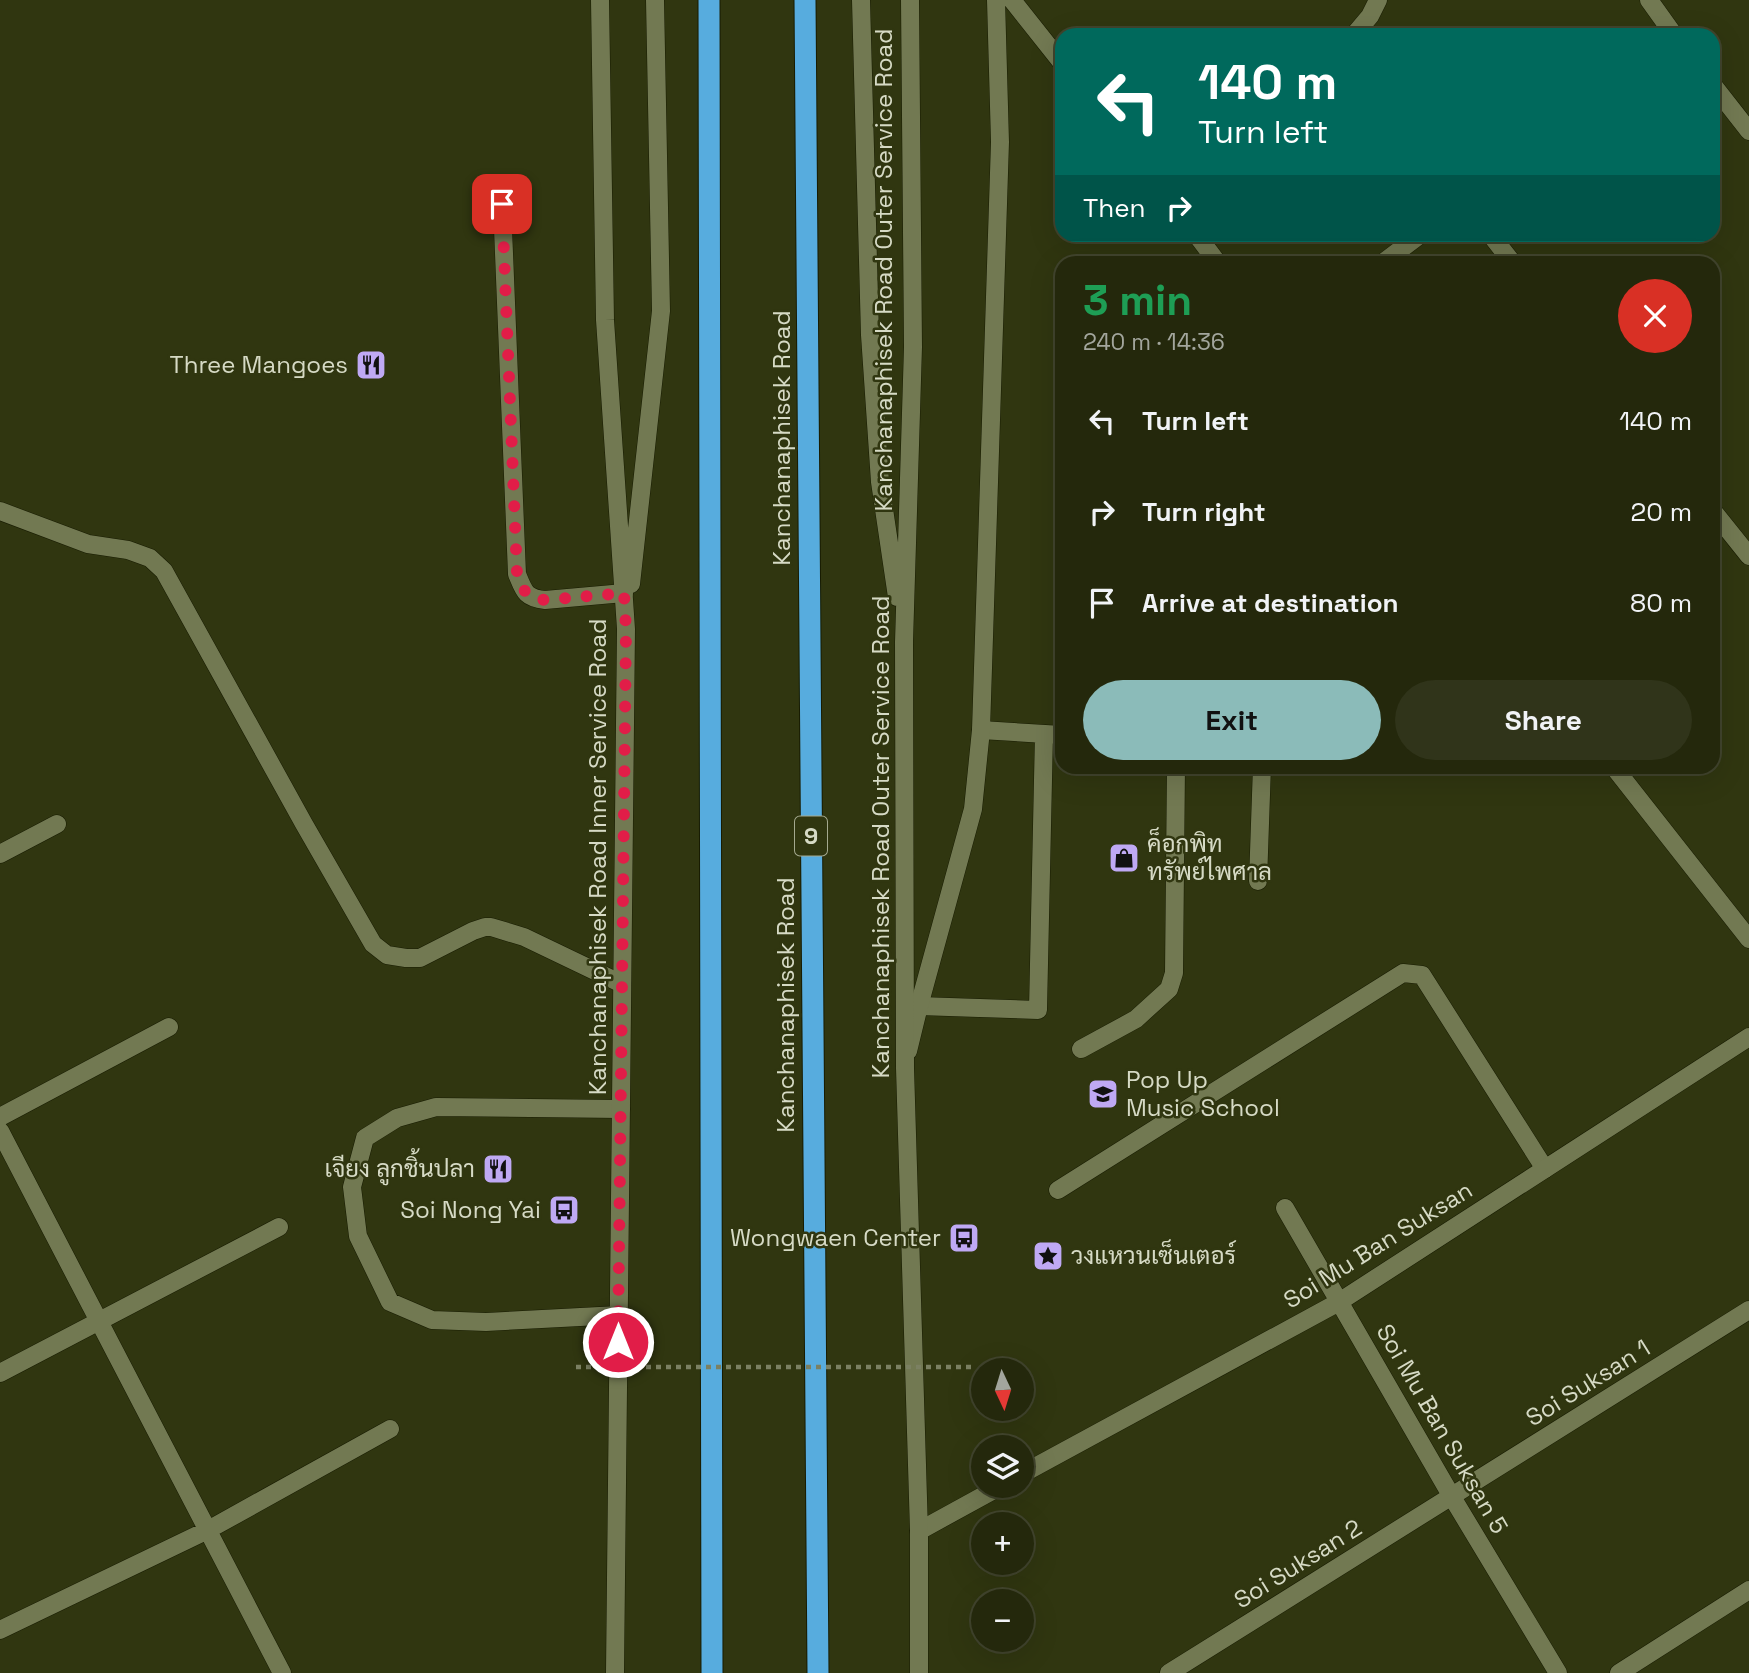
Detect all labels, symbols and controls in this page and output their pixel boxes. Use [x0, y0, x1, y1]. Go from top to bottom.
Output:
street label: Kanchanaphisek Road Outer Service Road [868, 29, 899, 511]
text: 140 m [1198, 51, 1337, 113]
icon: left [1083, 56, 1174, 147]
text: Turn left [1198, 112, 1328, 152]
pin [472, 174, 532, 234]
icon: arrive [483, 185, 521, 223]
icon: right [1160, 189, 1198, 227]
text: Then [1083, 191, 1146, 225]
text: 3 min [1083, 274, 1192, 327]
button: close [1618, 279, 1692, 353]
street label: Kanchanaphisek Road [766, 310, 797, 566]
text: 240 m · 14:36 [1083, 327, 1225, 357]
restaurant icon: Three Mangoes [354, 348, 388, 382]
place label: Three Mangoes [170, 349, 348, 380]
icon: left [1083, 402, 1121, 440]
text: Turn left [1142, 404, 1249, 438]
text: 140 m [1619, 404, 1692, 438]
icon: right [1083, 493, 1121, 531]
text: Turn right [1142, 495, 1266, 529]
text: 20 m [1631, 495, 1692, 529]
icon: arrive [1083, 584, 1121, 622]
text: Arrive at destination [1142, 586, 1399, 620]
text: 80 m [1630, 586, 1692, 620]
street label: Kanchanaphisek Road Outer Service Road [865, 596, 896, 1078]
street label: Kanchanaphisek Road Inner Service Road [582, 619, 613, 1095]
button: Exit [1083, 680, 1381, 760]
button: Share [1395, 680, 1692, 760]
road number: 9 [795, 816, 827, 856]
place label: ค็อกพิท ทรัพย์ไพศาล [1147, 827, 1272, 887]
shop icon: ค็อกพิท ทรัพย์ไพศาล [1107, 841, 1141, 875]
street label: Kanchanaphisek Road [770, 877, 801, 1133]
place label: Pop Up Music School [1126, 1064, 1280, 1123]
school or university icon: Pop Up Music School [1086, 1077, 1120, 1111]
place label: เจียง ลูกชิ้นปลา [325, 1148, 475, 1186]
restaurant icon: เจียง ลูกชิ้นปลา [481, 1152, 515, 1186]
street label: Soi Mu Ban Suksan [1278, 1174, 1478, 1315]
bus stop icon: Soi Nong Yai [547, 1193, 581, 1227]
place label: Soi Nong Yai [400, 1194, 541, 1225]
bus stop icon: Wongwaen Center [947, 1221, 981, 1255]
place label: Wongwaen Center [730, 1222, 941, 1253]
place icon: วงแหวนเซ็นเตอร์ [1031, 1239, 1065, 1273]
place label: วงแหวนเซ็นเตอร์ [1071, 1239, 1236, 1271]
position arrow [581, 1305, 655, 1379]
street label: Soi Mu Ban Suksan 5 [1370, 1318, 1515, 1539]
street label: Soi Suksan 1 [1520, 1332, 1656, 1433]
north arrow [971, 1358, 1034, 1421]
map controls [971, 1358, 1034, 1652]
button: layers [971, 1435, 1034, 1498]
button: + [971, 1512, 1034, 1575]
street label: Soi Suksan 2 [1228, 1512, 1368, 1615]
button: − [971, 1589, 1034, 1652]

